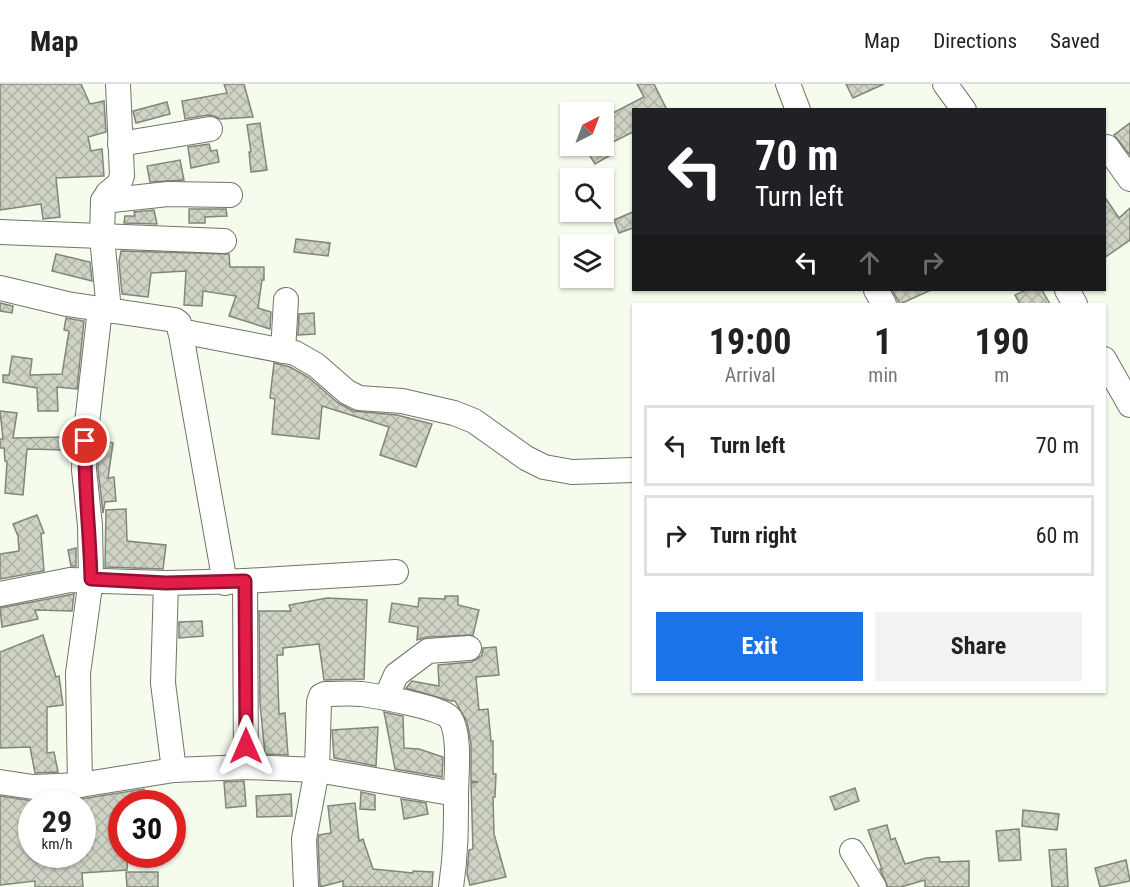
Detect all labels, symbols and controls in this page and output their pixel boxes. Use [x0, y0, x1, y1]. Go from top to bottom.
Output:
text: Map [30, 25, 78, 58]
text: Map [864, 29, 900, 53]
text: Directions [933, 29, 1017, 53]
text: Saved [1050, 29, 1100, 53]
north arrow [560, 102, 614, 156]
map controls [560, 102, 614, 288]
text: 70 m [755, 131, 838, 180]
icon: left [656, 132, 734, 210]
button: search [560, 168, 614, 222]
text: Turn left [755, 181, 844, 213]
button: layers [560, 234, 614, 288]
icon: left [790, 246, 823, 279]
icon: ahead [853, 246, 886, 279]
icon: right [916, 246, 949, 279]
text: 19:00 [709, 321, 791, 363]
text: 1 [874, 321, 892, 363]
text: 190 [975, 321, 1029, 363]
text: Arrival [725, 363, 776, 387]
text: min [868, 363, 898, 387]
text: m [994, 363, 1009, 387]
pin [59, 415, 110, 466]
icon: arrive [68, 424, 101, 457]
icon: left [659, 429, 692, 462]
text: Turn left [710, 433, 785, 458]
text: 70 m [1036, 433, 1079, 458]
icon: right [659, 519, 692, 552]
text: Turn right [710, 523, 797, 548]
text: 60 m [1036, 523, 1079, 548]
button: Exit [656, 612, 863, 681]
button: Share [875, 612, 1082, 681]
position arrow [214, 714, 278, 778]
speed limit sign: 30 [108, 790, 186, 868]
text: 29 [42, 804, 72, 839]
text: km/h [42, 835, 72, 853]

